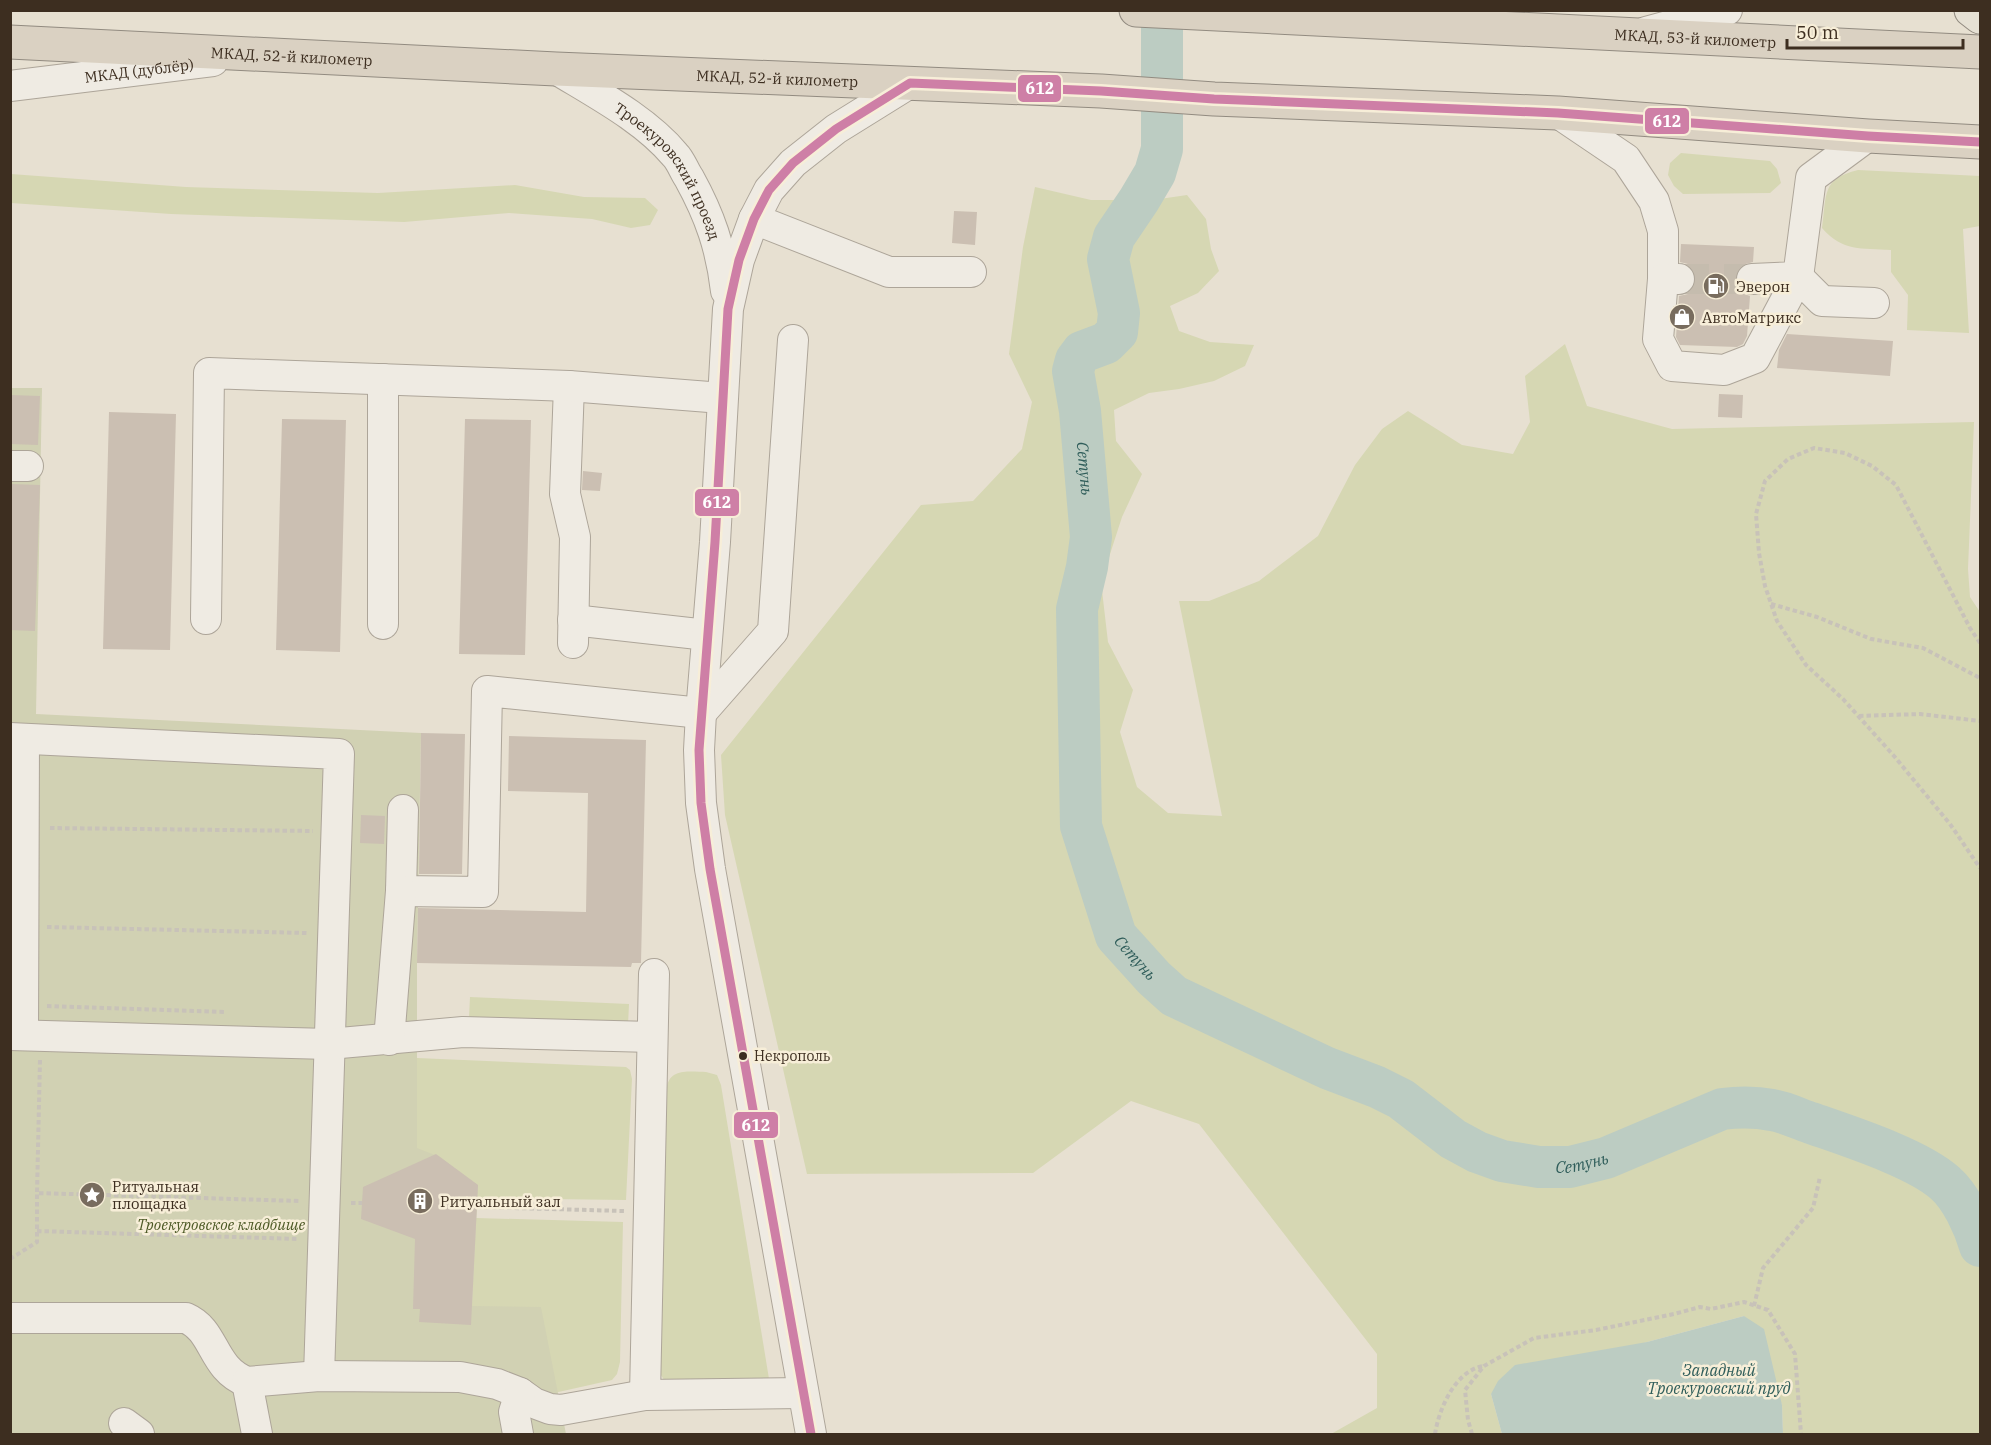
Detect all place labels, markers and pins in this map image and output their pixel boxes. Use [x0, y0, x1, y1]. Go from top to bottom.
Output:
fuel station icon: Эверон [1701, 271, 1731, 301]
place label: Эверон [1736, 277, 1790, 296]
shop icon: АвтоМатрикс [1667, 302, 1697, 332]
place label: АвтоМатрикс [1702, 308, 1802, 327]
place label: Некрополь [754, 1047, 831, 1065]
marker: Некрополь [737, 1050, 749, 1062]
place label: Ритуальная площадка [112, 1177, 199, 1213]
place icon: Ритуальная площадка [77, 1180, 107, 1210]
building icon: Ритуальный зал [405, 1186, 435, 1216]
place label: Ритуальный зал [440, 1192, 561, 1211]

